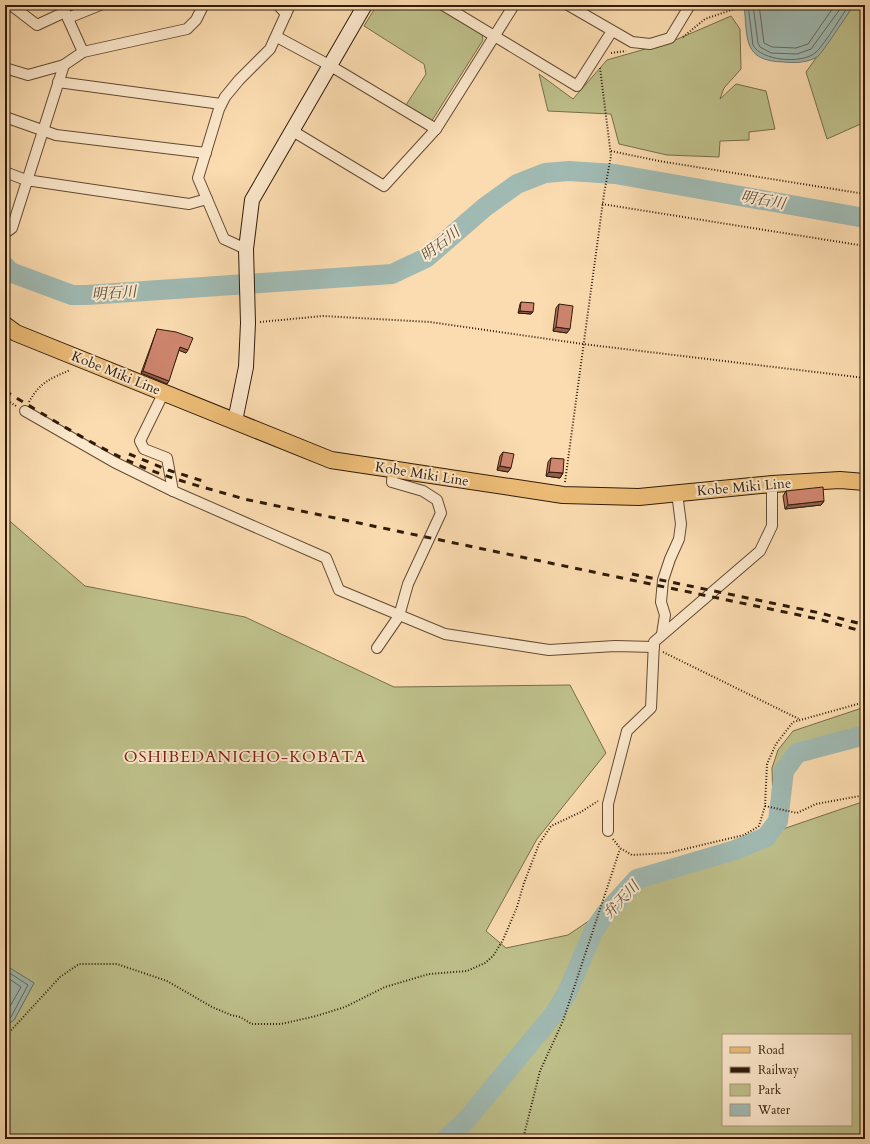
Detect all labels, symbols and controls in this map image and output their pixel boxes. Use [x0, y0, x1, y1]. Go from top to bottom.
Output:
water label: 明石川 [739, 186, 789, 214]
water label: 明石川 [416, 221, 465, 266]
water label: 明石川 [91, 281, 139, 305]
street label: Kobe Miki Line [69, 346, 163, 400]
street label: Kobe Miki Line [374, 457, 470, 491]
street label: Kobe Miki Line [696, 473, 792, 501]
district label: OSHIBEDANICHO-KOBATA [124, 746, 366, 768]
water label: 弁天川 [598, 875, 645, 923]
legend [722, 1034, 852, 1126]
text: Road [758, 1042, 785, 1058]
text: Railway [758, 1062, 800, 1078]
text: Park [758, 1082, 782, 1098]
text: Water [757, 1102, 791, 1118]

